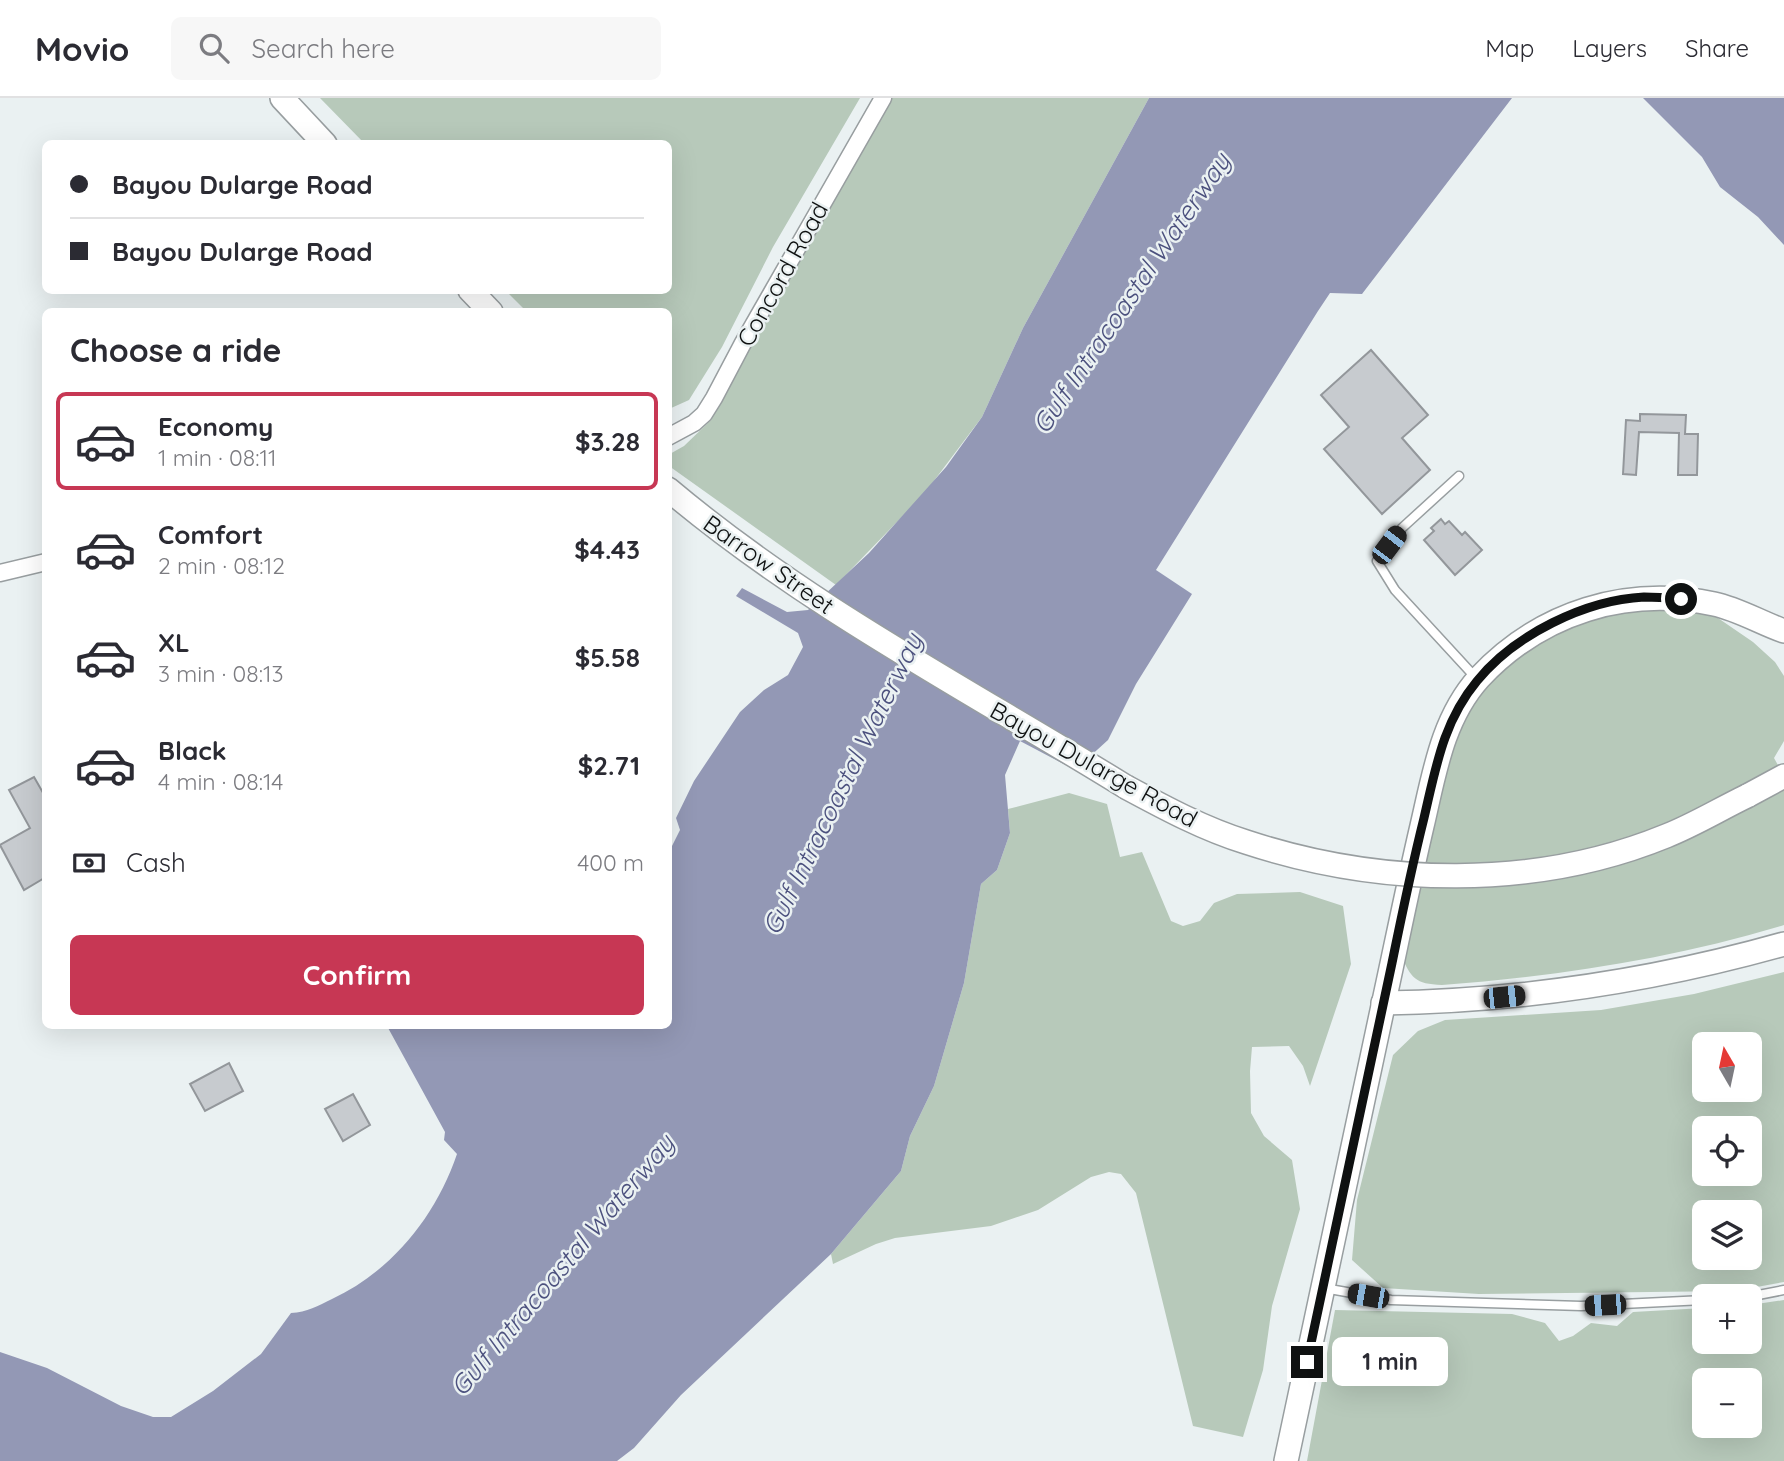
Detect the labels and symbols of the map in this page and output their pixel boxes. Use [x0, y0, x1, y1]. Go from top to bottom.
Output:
water label: Gulf Intracoastal Waterway [1025, 145, 1238, 440]
street label: Concord Road [730, 197, 834, 351]
street label: Barrow Street [698, 508, 840, 620]
car [1368, 522, 1411, 568]
route start [1665, 583, 1697, 615]
water label: Gulf Intracoastal Waterway [755, 627, 930, 940]
street label: Bayou Dularge Road [985, 695, 1203, 833]
car [1483, 984, 1526, 1010]
north arrow [1692, 1032, 1762, 1102]
water label: Gulf Intracoastal Waterway [443, 1127, 682, 1403]
car [1346, 1282, 1391, 1310]
car [1584, 1293, 1627, 1317]
callout: 1 min [1332, 1338, 1447, 1386]
route end [1291, 1346, 1323, 1378]

